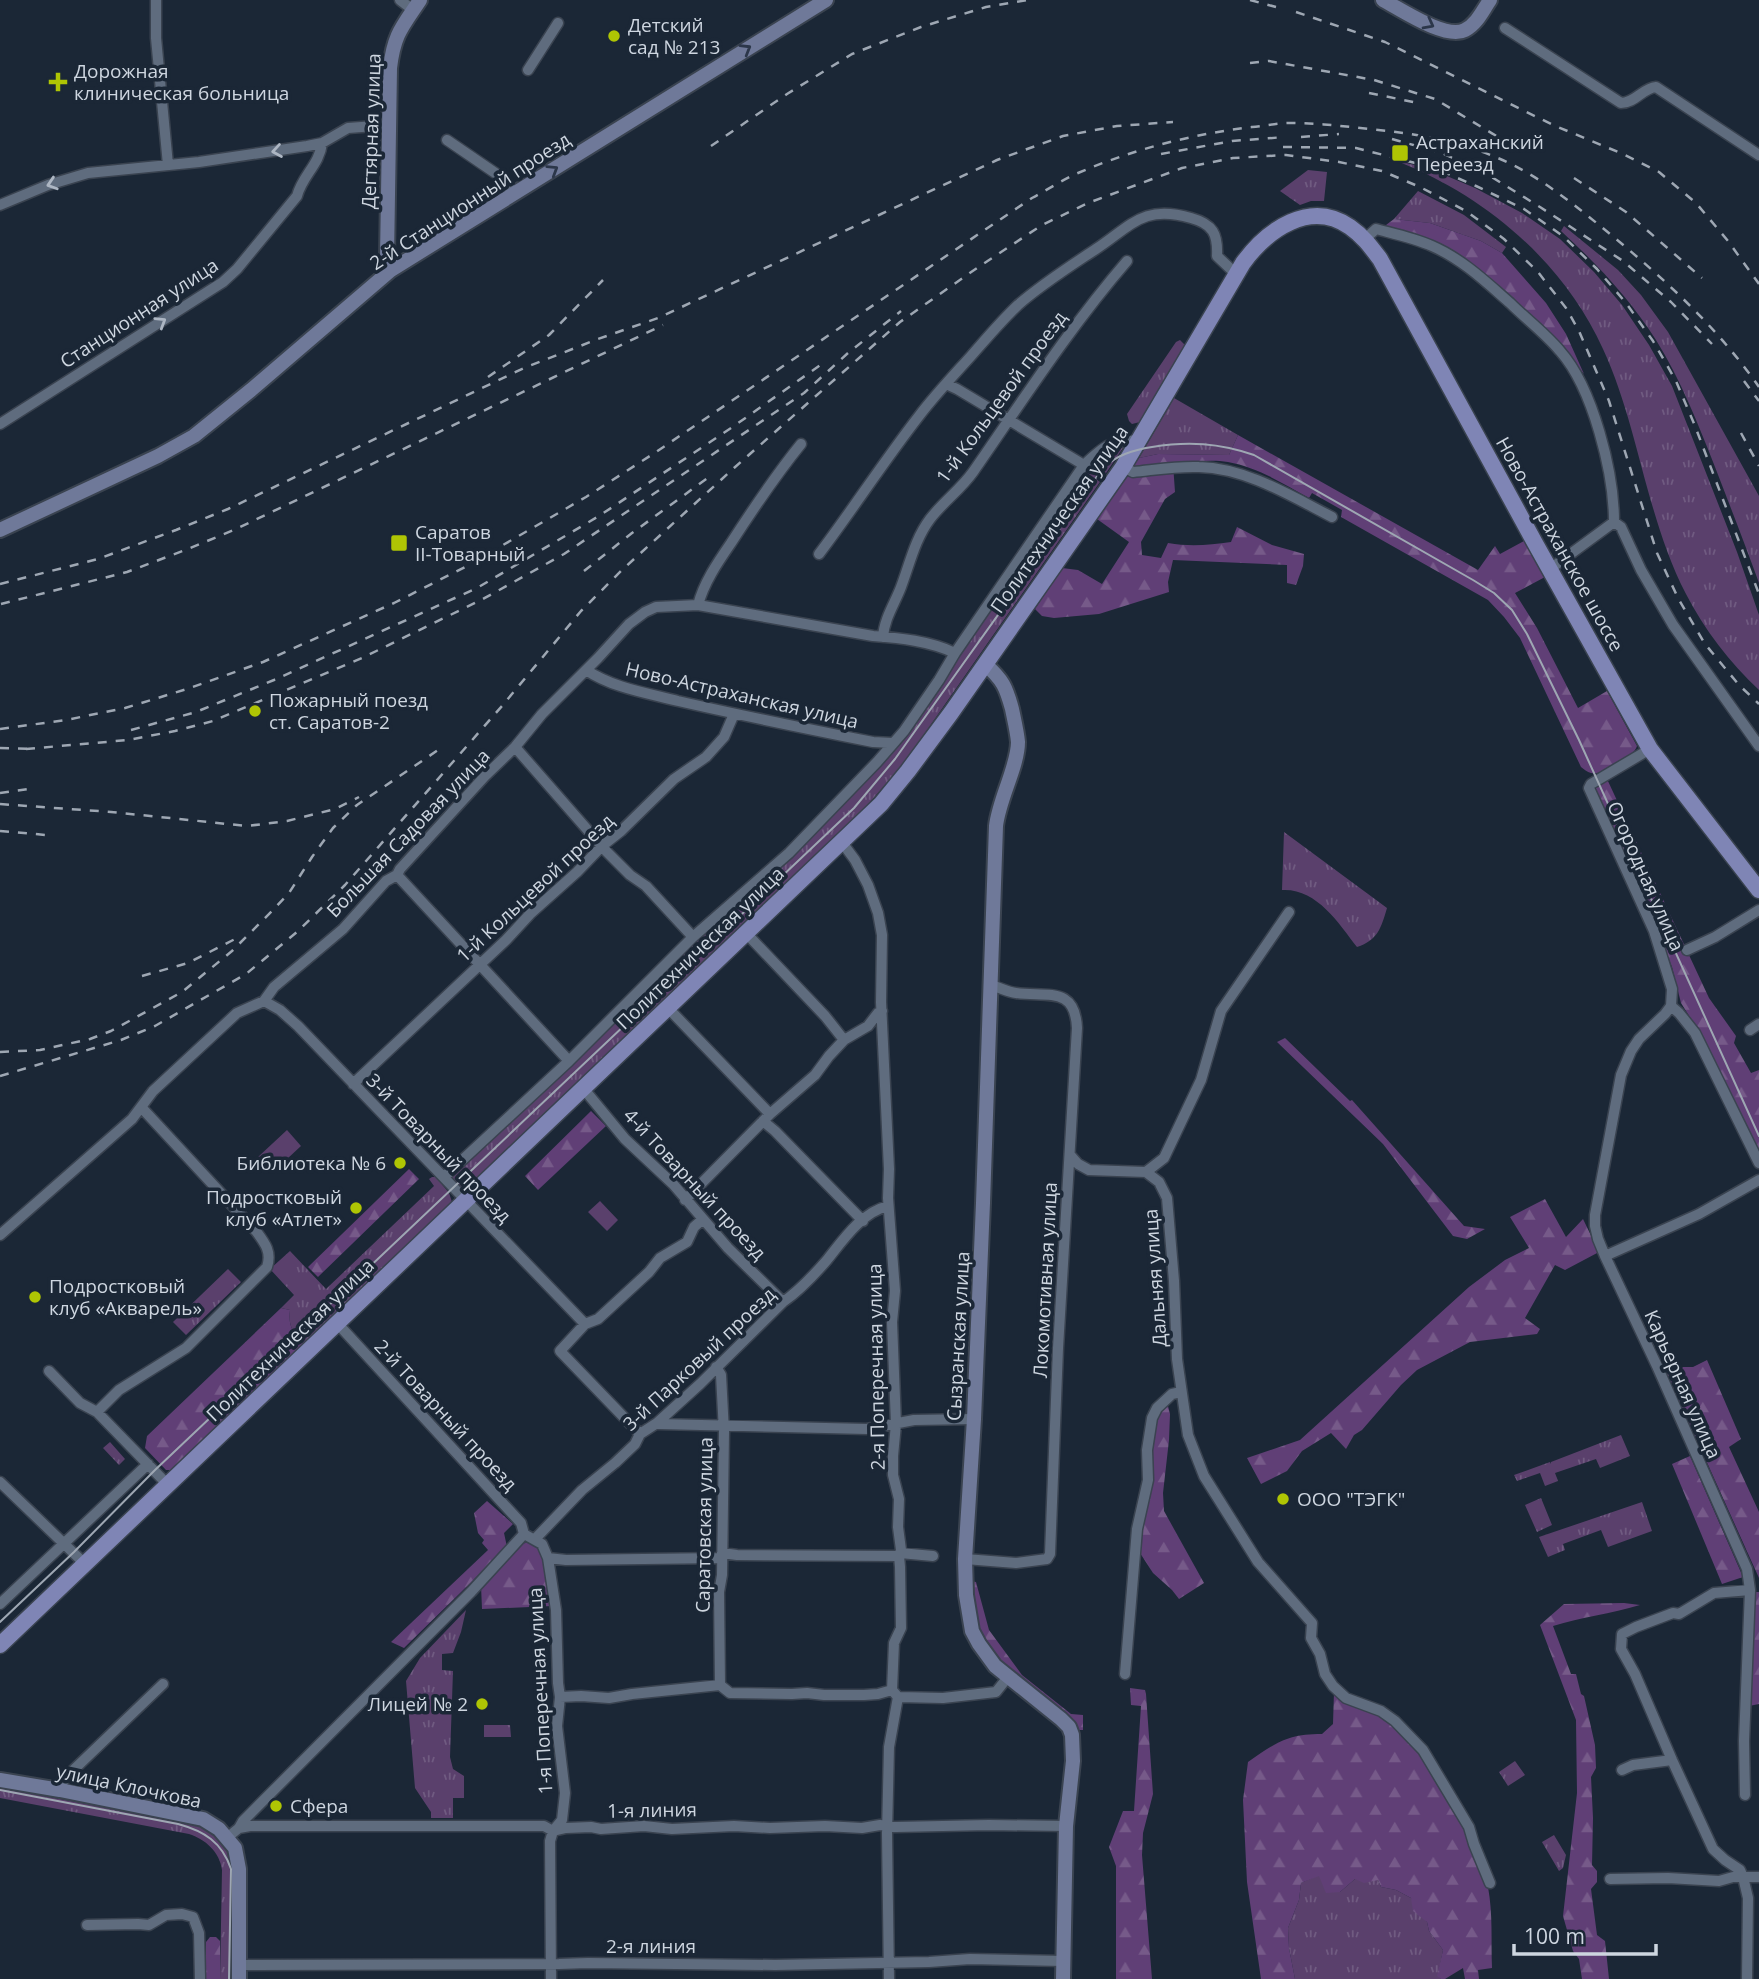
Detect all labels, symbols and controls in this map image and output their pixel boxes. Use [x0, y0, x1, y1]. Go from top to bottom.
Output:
place label: Детский сад № 213 [628, 12, 720, 60]
one-way arrow [1422, 16, 1434, 29]
marker: Детский сад № 213 [606, 28, 622, 44]
one-way arrow [738, 44, 751, 57]
street label: Дегтярная улица [355, 53, 387, 209]
place label: Дорожная клиническая больница [74, 58, 289, 106]
marker: Дорожная клиническая больница [48, 72, 68, 92]
street label: 2-й Станционный проезд [365, 126, 575, 276]
place label: Астраханский Переезд [1416, 129, 1544, 177]
one-way arrow [271, 143, 283, 158]
marker: Астраханский Переезд [1390, 143, 1410, 163]
one-way arrow [545, 165, 558, 178]
one-way arrow [46, 176, 59, 190]
street label: Станционная улица [55, 252, 223, 374]
street label: 1-й Кольцевой проезд [930, 306, 1072, 488]
one-way arrow [153, 317, 166, 330]
street label: Политехническая улица [984, 420, 1134, 618]
street label: Ново-Астраханское шоссе [1490, 432, 1630, 656]
place label: Саратов II-Товарный [415, 519, 525, 567]
marker: Саратов II-Товарный [389, 533, 409, 553]
street label: Ново-Астраханская улица [623, 656, 861, 734]
place label: Пожарный поезд ст. Саратов-2 [269, 687, 428, 735]
marker: Пожарный поезд ст. Саратов-2 [247, 703, 263, 719]
street label: Большая Садовая улица [321, 743, 495, 923]
street label: Огородная улица [1601, 797, 1691, 955]
street label: 1-й Кольцевой проезд [451, 808, 619, 968]
street label: Политехническая улица [610, 861, 790, 1035]
street label: 3-й Товарный проезд [361, 1068, 517, 1228]
street label: 4-й Товарный проезд [618, 1103, 772, 1265]
place label: Библиотека № 6 [237, 1150, 386, 1176]
marker: Библиотека № 6 [392, 1155, 408, 1171]
street label: Локомотивная улица [1027, 1181, 1063, 1379]
place label: Подростковый клуб «Атлет» [206, 1184, 342, 1232]
marker: Подростковый клуб «Атлет» [348, 1200, 364, 1216]
street label: Дальняя улица [1137, 1208, 1173, 1348]
street label: Сызранская улица [941, 1251, 975, 1421]
street label: Политехническая улица [200, 1253, 380, 1427]
street label: 2-я Поперечная улица [861, 1263, 891, 1471]
place label: Подростковый клуб «Акварель» [49, 1273, 202, 1321]
street label: 3-й Парковый проезд [617, 1281, 781, 1436]
marker: Подростковый клуб «Акварель» [27, 1289, 43, 1305]
street label: Карьерная улица [1639, 1306, 1727, 1462]
street label: 2-й Товарный проезд [369, 1334, 523, 1496]
street label: Саратовская улица [689, 1437, 719, 1613]
place label: ООО "ТЭГК" [1297, 1486, 1405, 1512]
marker: ООО "ТЭГК" [1275, 1491, 1291, 1507]
street label: 1-я Поперечная улица [522, 1587, 558, 1795]
place label: Лицей № 2 [368, 1691, 468, 1717]
marker: Лицей № 2 [474, 1696, 490, 1712]
street label: улица Клочкова [54, 1758, 204, 1814]
place label: Сфера [290, 1793, 348, 1819]
street label: 1-я линия [607, 1796, 697, 1824]
marker: Сфера [268, 1798, 284, 1814]
scale bar [1514, 1912, 1656, 1956]
text: 100 m [1524, 1922, 1585, 1950]
street label: 2-я линия [606, 1933, 696, 1959]

